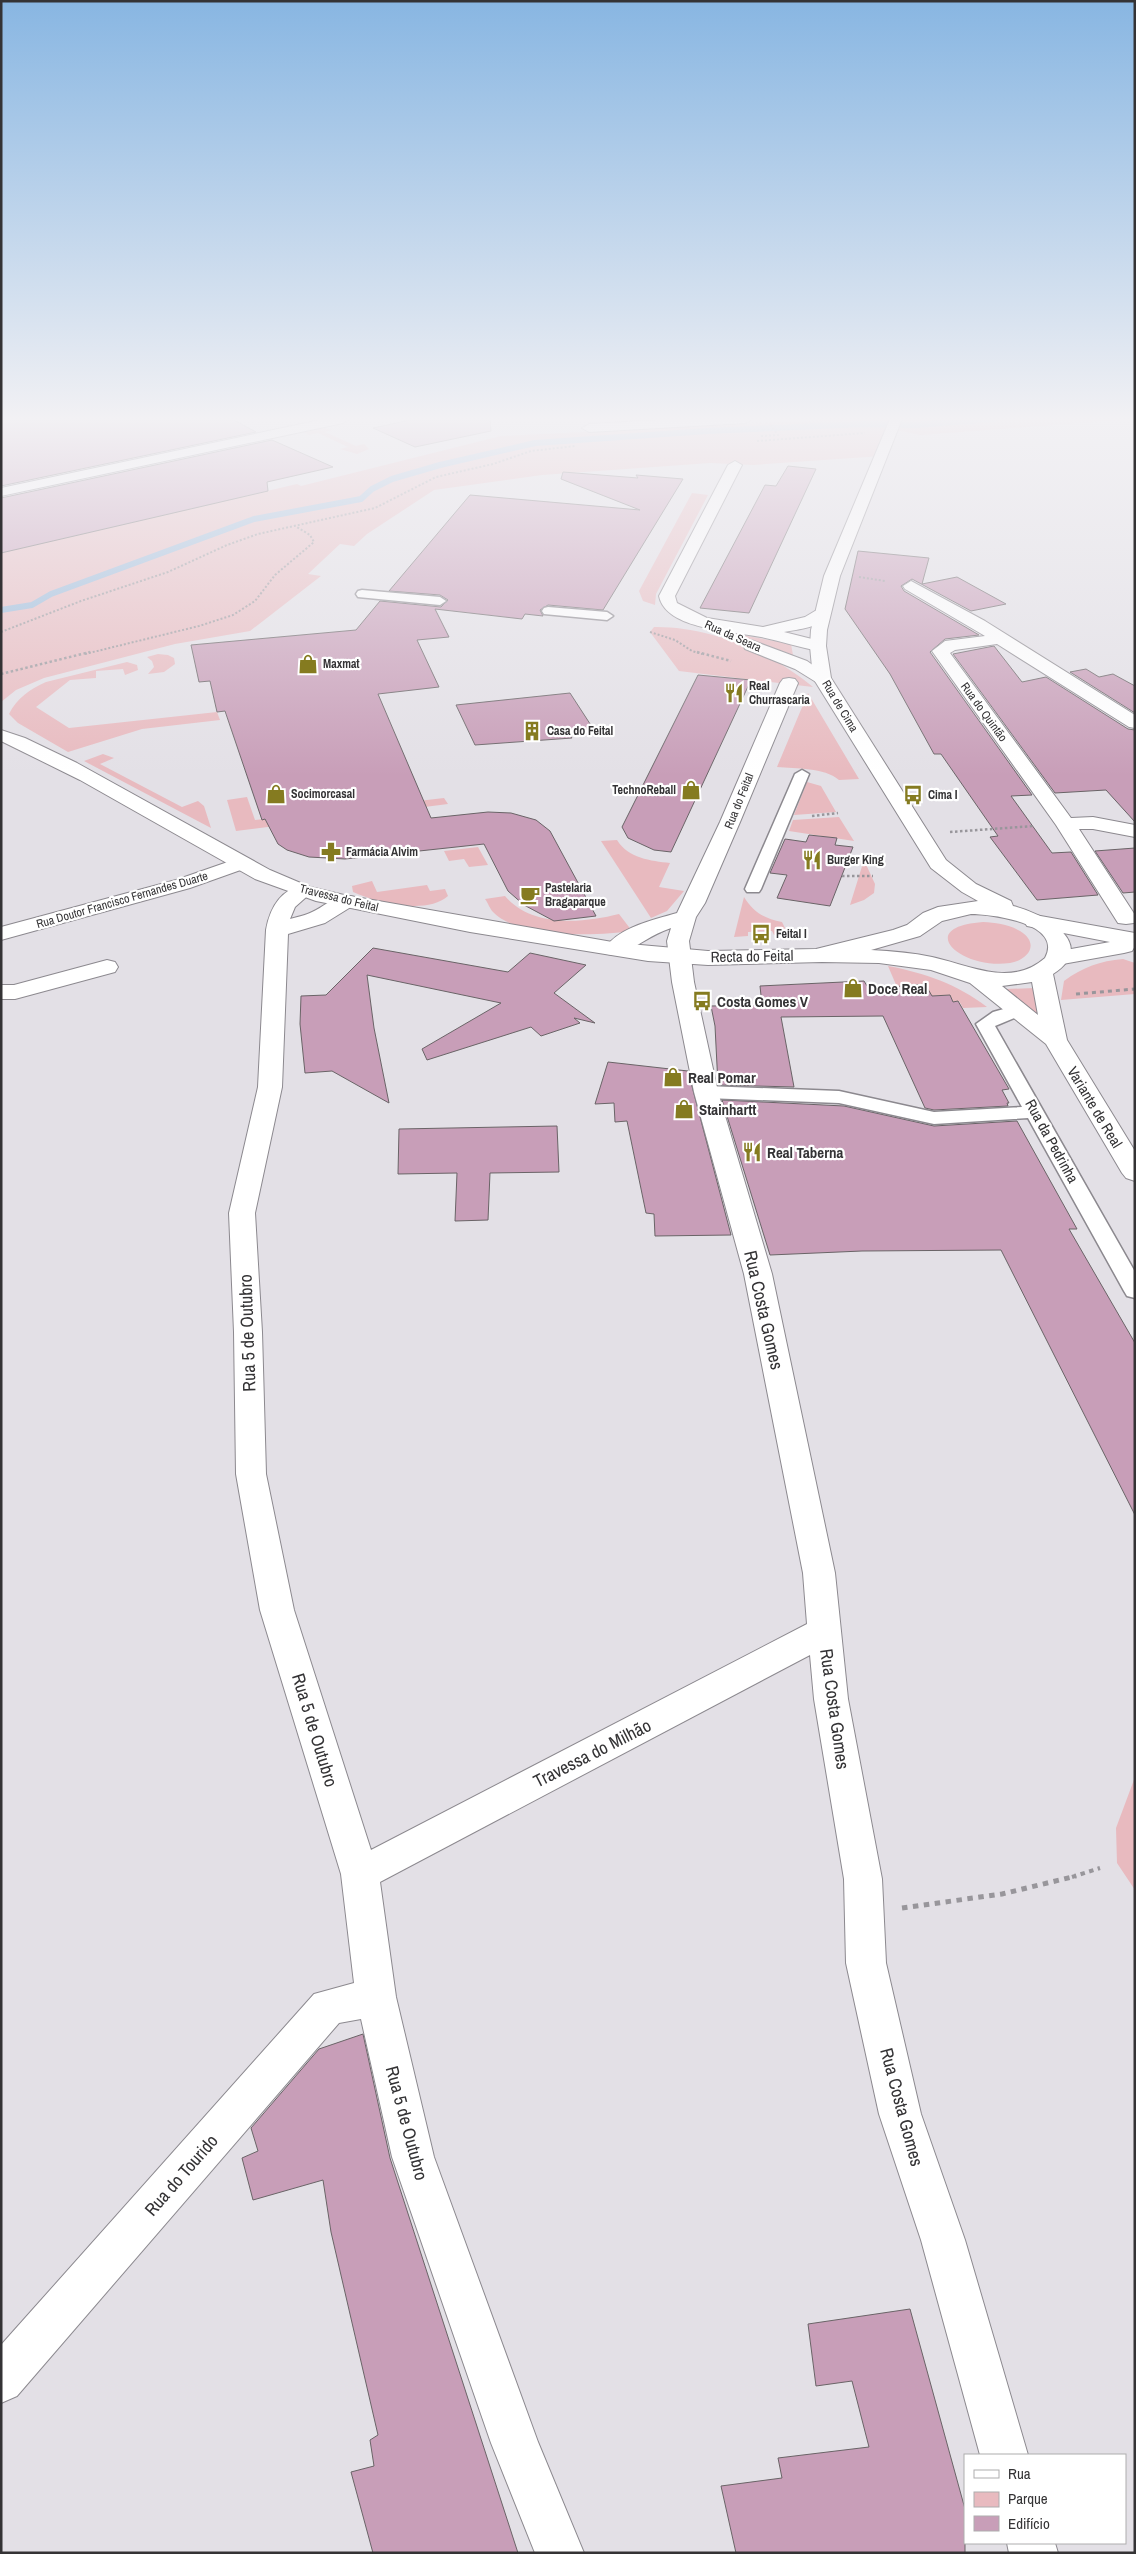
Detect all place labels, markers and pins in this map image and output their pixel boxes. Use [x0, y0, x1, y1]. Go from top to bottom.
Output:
shop icon: Maxmat [297, 653, 319, 675]
place label: Maxmat [323, 656, 360, 672]
place label: Real Churrascaria [749, 678, 810, 708]
restaurant icon: Real Churrascaria [723, 682, 745, 704]
building icon: Casa do Feital [521, 720, 543, 742]
place label: Casa do Feital [547, 723, 614, 739]
shop icon: TechnoReball [680, 779, 702, 801]
place label: TechnoReball [612, 782, 676, 798]
shop icon: Socimorcasal [265, 783, 287, 805]
bus stop icon: Cima I [902, 784, 924, 806]
place label: Socimorcasal [291, 786, 355, 802]
place label: Cima I [928, 787, 958, 803]
pharmacy icon: Farmácia Alvim [320, 841, 342, 863]
place label: Farmácia Alvim [346, 844, 418, 860]
restaurant icon: Burger King [801, 849, 823, 871]
place label: Burger King [827, 852, 884, 868]
place label: Pastelaria Bragaparque [545, 880, 606, 910]
cafe icon: Pastelaria Bragaparque [519, 884, 541, 906]
bus stop icon: Feital I [750, 923, 772, 945]
place label: Feital I [776, 926, 807, 942]
shop icon: Doce Real [842, 977, 864, 999]
place label: Doce Real [868, 978, 927, 999]
bus stop icon: Costa Gomes V [691, 990, 713, 1012]
place label: Costa Gomes V [717, 991, 809, 1012]
shop icon: Real Pomar [662, 1066, 684, 1088]
place label: Real Pomar [688, 1067, 756, 1088]
shop icon: Stainhartt [673, 1098, 695, 1120]
place label: Stainhartt [699, 1099, 756, 1120]
restaurant icon: Real Taberna [741, 1141, 763, 1163]
place label: Real Taberna [767, 1142, 844, 1163]

